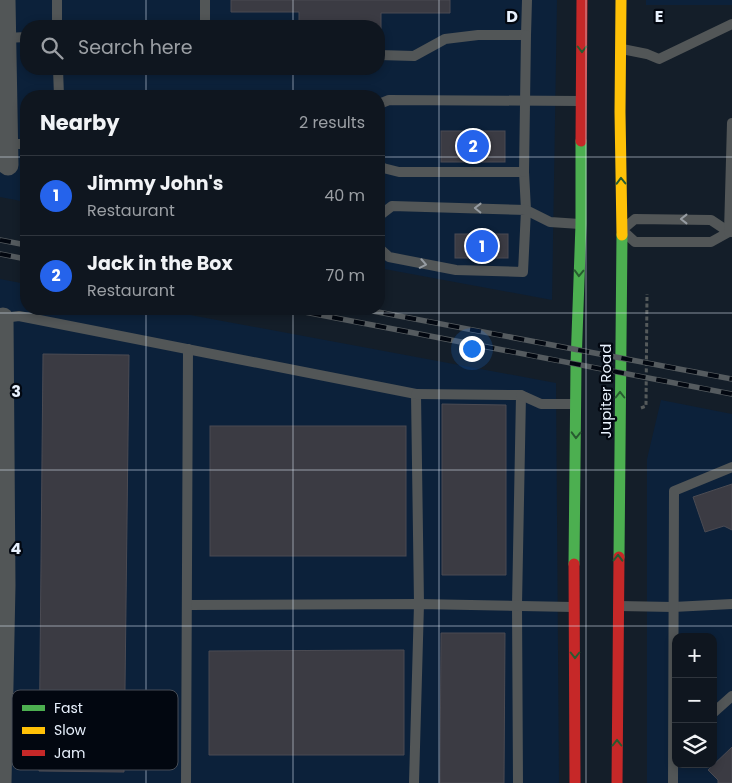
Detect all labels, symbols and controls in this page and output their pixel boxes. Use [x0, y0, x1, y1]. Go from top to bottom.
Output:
text: D [506, 5, 518, 28]
text: E [655, 5, 663, 28]
search box [20, 20, 385, 75]
icon: search [38, 34, 66, 62]
text: Search here [78, 34, 192, 61]
one-way arrow [576, 45, 587, 53]
text: Nearby [40, 108, 120, 137]
text: 2 results [299, 111, 365, 134]
pin: 2 [457, 127, 489, 165]
text: Jimmy John's [87, 170, 223, 197]
one-way arrow [616, 177, 626, 185]
text: 1 [53, 184, 59, 207]
text: 40 m [324, 184, 365, 207]
text: Restaurant [87, 199, 175, 222]
one-way arrow [473, 203, 481, 214]
one-way arrow [680, 214, 688, 224]
pin: 1 [466, 227, 498, 265]
text: Jack in the Box [87, 250, 233, 277]
one-way arrow [418, 258, 427, 268]
text: 2 [51, 264, 61, 287]
text: 70 m [325, 264, 365, 287]
one-way arrow [574, 269, 585, 277]
text: Restaurant [87, 279, 175, 302]
your location [459, 336, 485, 362]
street label: Jupiter Road [595, 344, 616, 438]
text: 3 [11, 380, 21, 403]
one-way arrow [615, 391, 625, 398]
one-way arrow [571, 432, 581, 440]
text: 4 [11, 537, 22, 560]
one-way arrow [613, 553, 623, 561]
map controls [672, 633, 717, 768]
button: + [672, 633, 717, 678]
one-way arrow [569, 652, 580, 660]
button: − [672, 678, 717, 723]
legend [12, 690, 178, 770]
text: Fast [54, 698, 83, 718]
text: Slow [54, 720, 87, 740]
button: layers [672, 723, 717, 768]
one-way arrow [612, 739, 622, 747]
text: Jam [54, 743, 85, 763]

